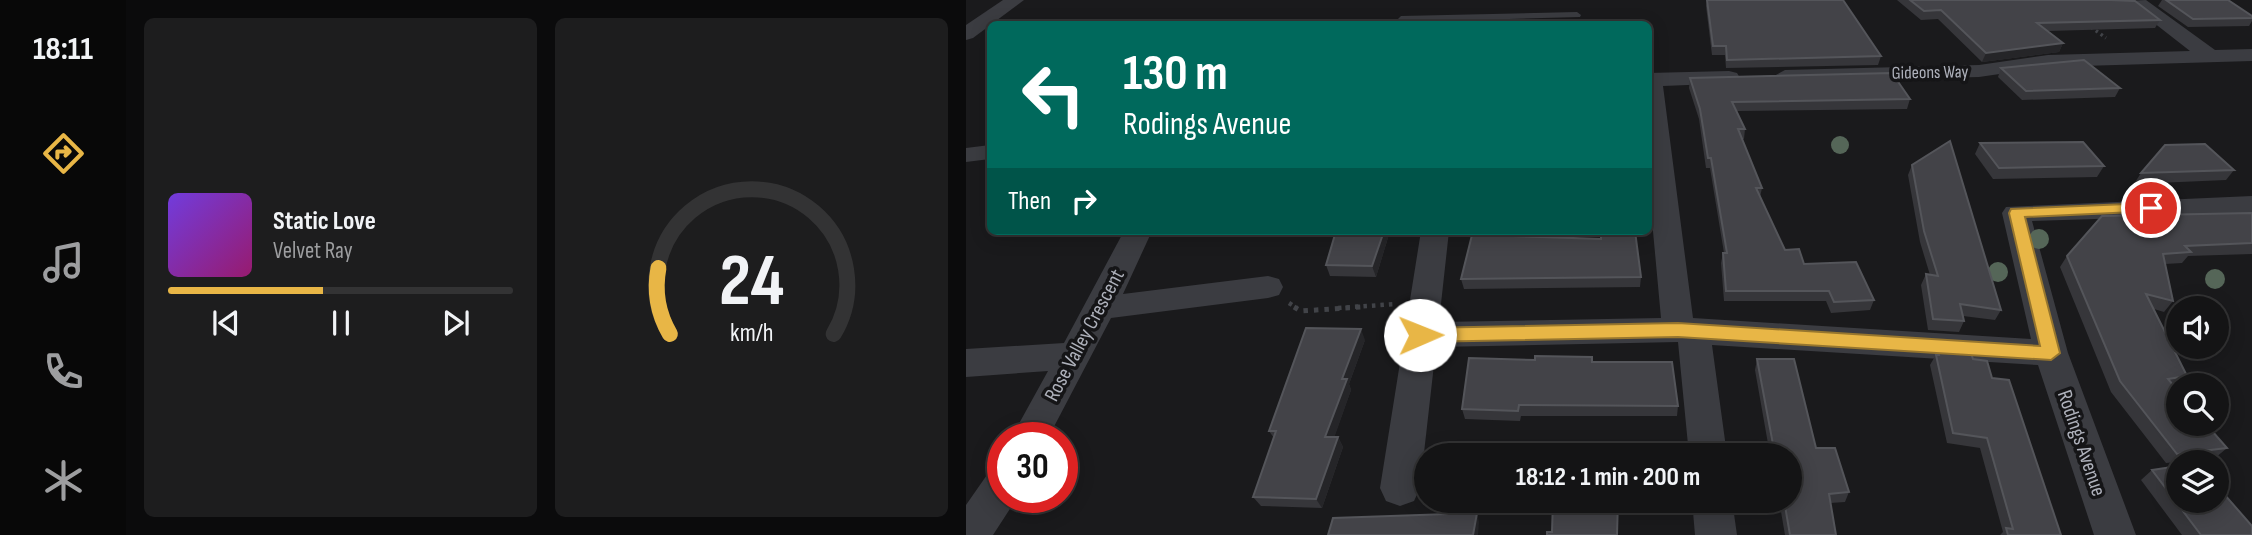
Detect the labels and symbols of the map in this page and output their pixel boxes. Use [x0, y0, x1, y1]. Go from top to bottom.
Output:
street label: Gideons Way [1892, 61, 1969, 84]
pin [2121, 178, 2181, 238]
street label: Rose Valley Crescent [1039, 265, 1130, 406]
position arrow [1383, 298, 1457, 372]
street label: Rodings Avenue [2052, 387, 2111, 499]
speed limit sign: 30 [987, 422, 1078, 513]

